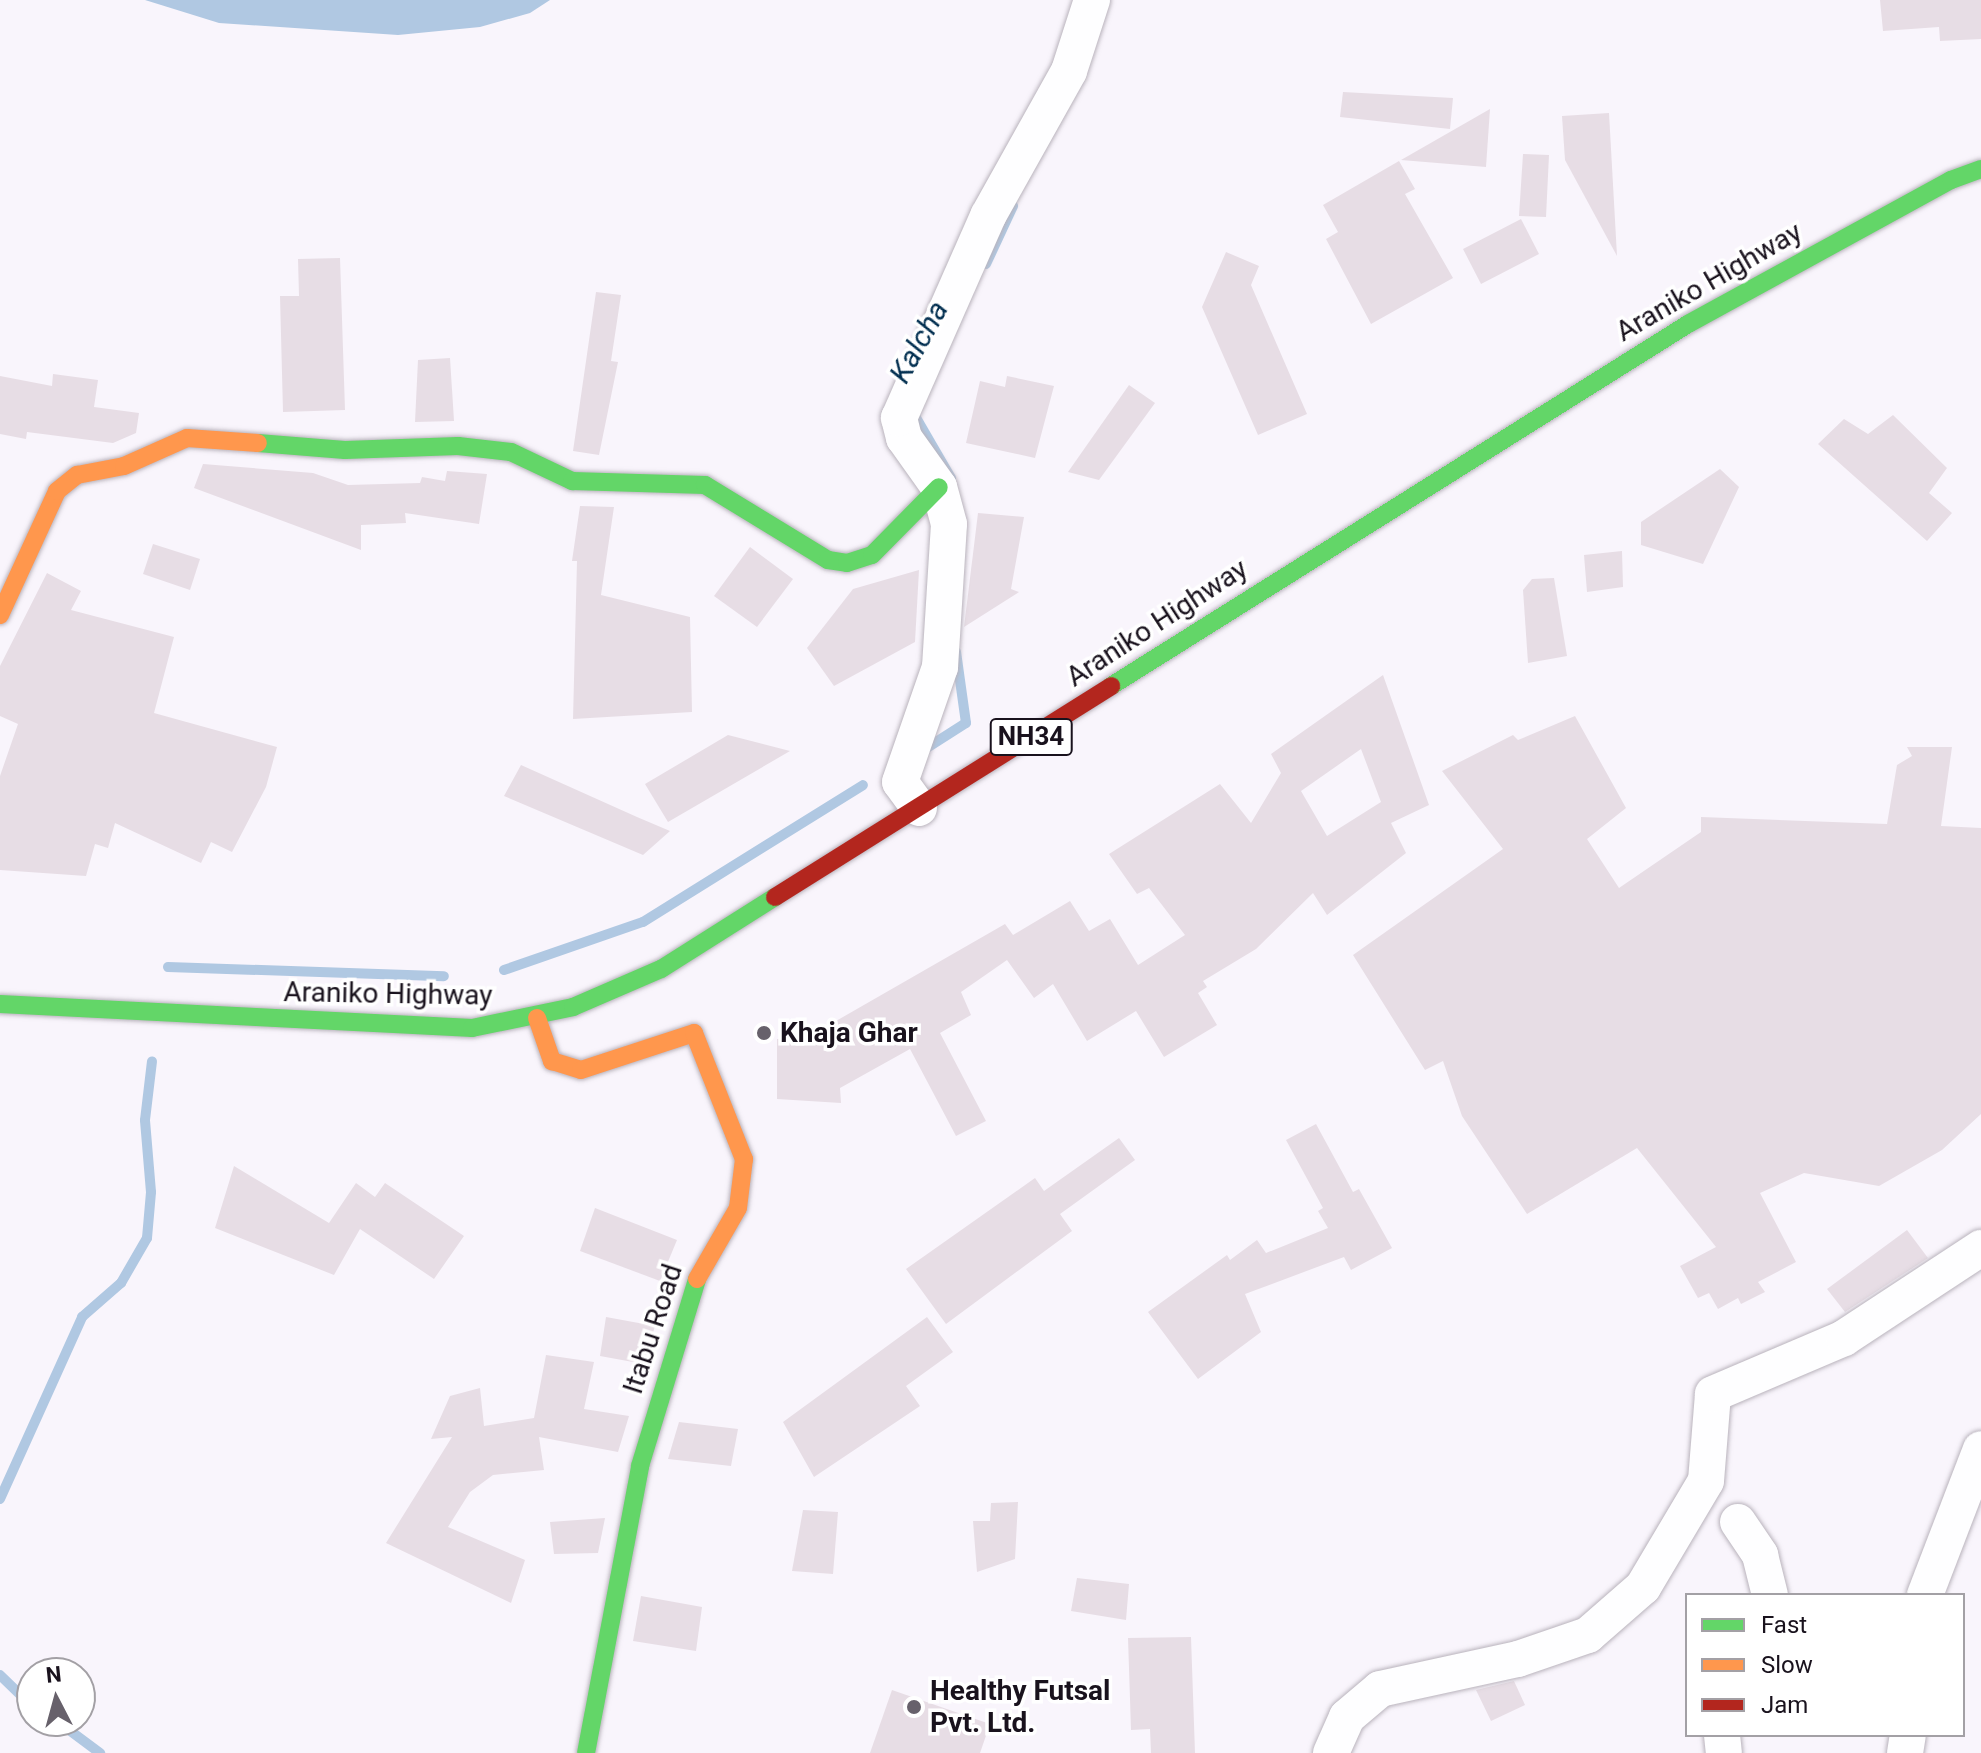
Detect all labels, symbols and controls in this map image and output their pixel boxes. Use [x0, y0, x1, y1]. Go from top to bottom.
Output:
street label: Araniko Highway [1610, 215, 1808, 349]
water label: Kalcha [882, 295, 956, 389]
street label: Araniko Highway [1060, 552, 1254, 694]
road number: NH34 [989, 715, 1073, 759]
street label: Araniko Highway [283, 975, 493, 1013]
place label: Khaja Ghar [780, 1016, 918, 1050]
marker: Khaja Ghar [755, 1024, 773, 1042]
street label: Itabu Road [616, 1260, 690, 1398]
legend [1685, 1593, 1965, 1737]
text: Fast [1761, 1611, 1807, 1639]
text: Slow [1761, 1651, 1813, 1679]
north arrow [16, 1657, 96, 1737]
text: N [45, 1661, 63, 1688]
place label: Healthy Futsal Pvt. Ltd. [930, 1674, 1110, 1740]
text: Jam [1761, 1691, 1808, 1719]
marker: Healthy Futsal Pvt. Ltd. [905, 1698, 923, 1716]

